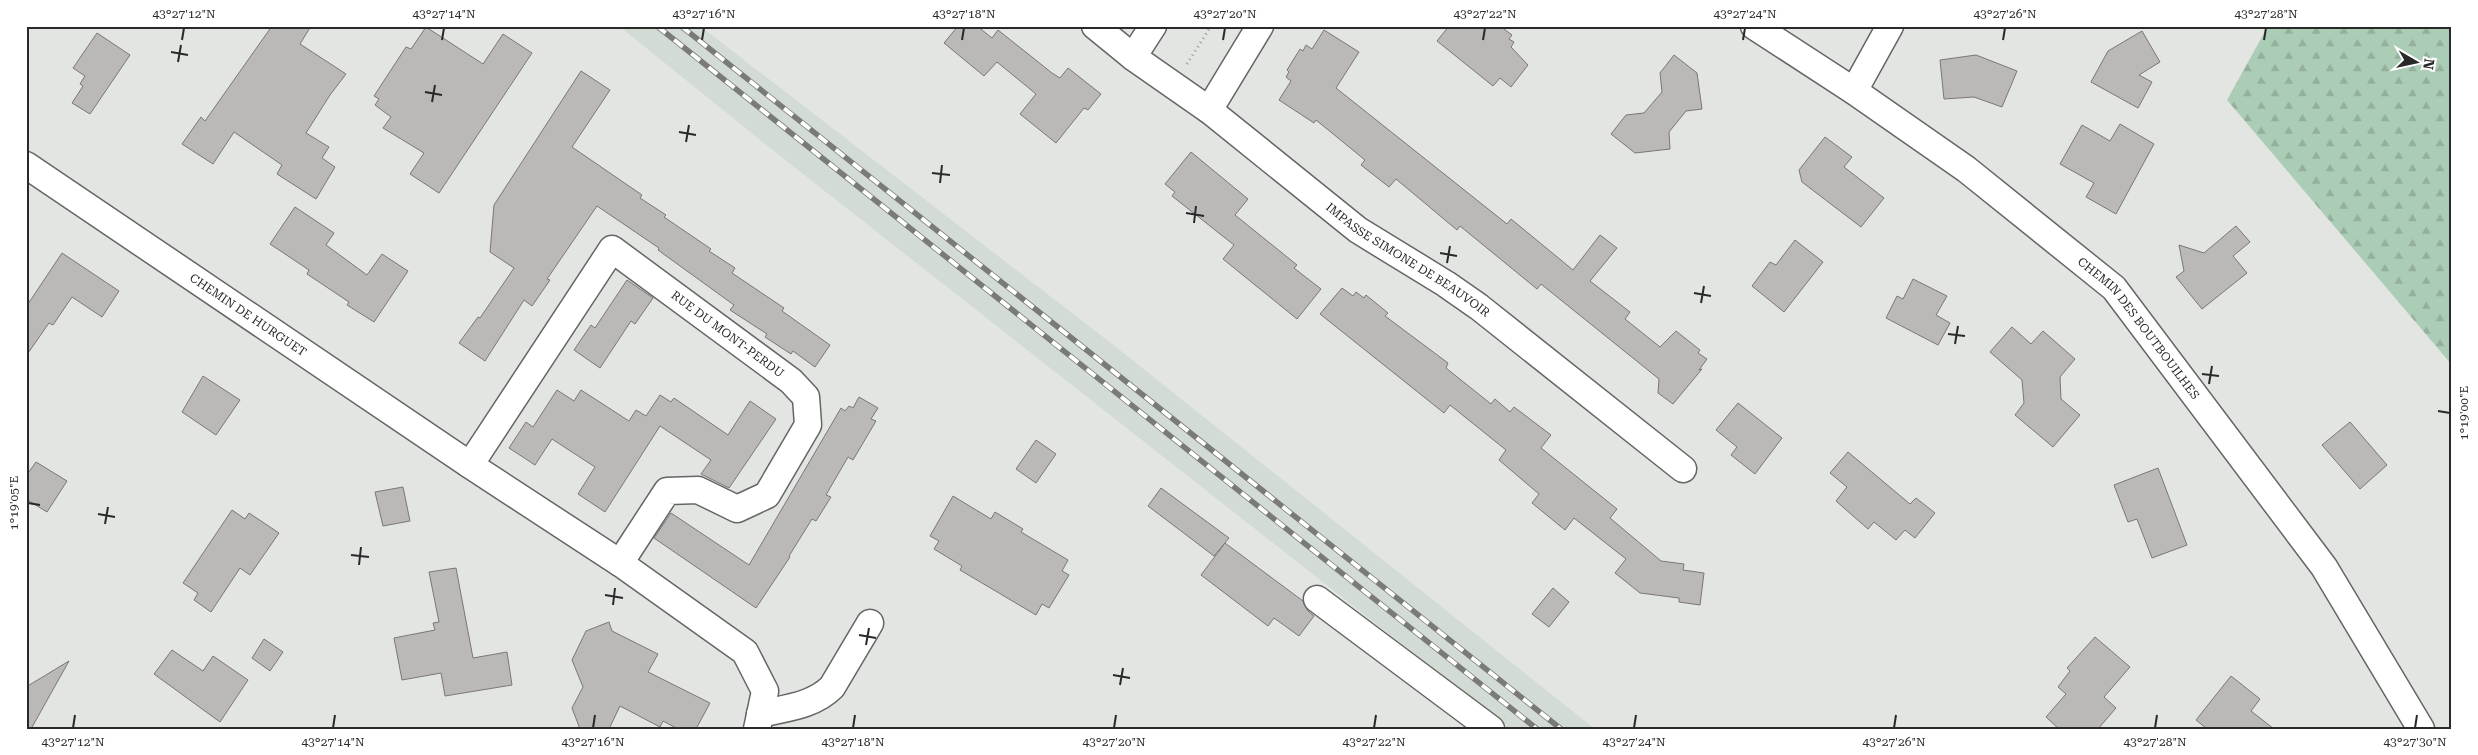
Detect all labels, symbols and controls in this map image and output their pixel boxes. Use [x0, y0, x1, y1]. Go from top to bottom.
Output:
text: 43°27'12"N [152, 7, 216, 21]
text: 43°27'14"N [412, 7, 476, 21]
text: 43°27'16"N [672, 7, 736, 21]
text: 43°27'18"N [932, 7, 996, 21]
text: 43°27'20"N [1193, 7, 1257, 21]
text: 43°27'22"N [1453, 7, 1517, 21]
text: 43°27'24"N [1713, 7, 1777, 21]
text: 43°27'26"N [1973, 7, 2037, 21]
text: 43°27'28"N [2234, 7, 2298, 21]
north arrow [2390, 38, 2440, 88]
text: N [2420, 57, 2438, 71]
street label: IMPASSE SIMONE DE BEAUVOIR [1323, 200, 1493, 320]
street label: CHEMIN DES BOUTBOUILHES [2075, 255, 2202, 402]
street label: CHEMIN DE HURGUET [187, 271, 309, 359]
street label: RUE DU MONT-PERDU [668, 288, 787, 381]
text: 1°19'00"E [2457, 386, 2471, 440]
text: 1°19'05"E [7, 476, 21, 530]
text: 43°27'12"N [41, 735, 105, 749]
text: 43°27'14"N [301, 735, 365, 749]
text: 43°27'16"N [561, 735, 625, 749]
text: 43°27'18"N [821, 735, 885, 749]
text: 43°27'20"N [1082, 735, 1146, 749]
text: 43°27'22"N [1342, 735, 1406, 749]
text: 43°27'24"N [1602, 735, 1666, 749]
text: 43°27'26"N [1862, 735, 1926, 749]
text: 43°27'28"N [2123, 735, 2187, 749]
text: 43°27'30"N [2383, 735, 2447, 749]

